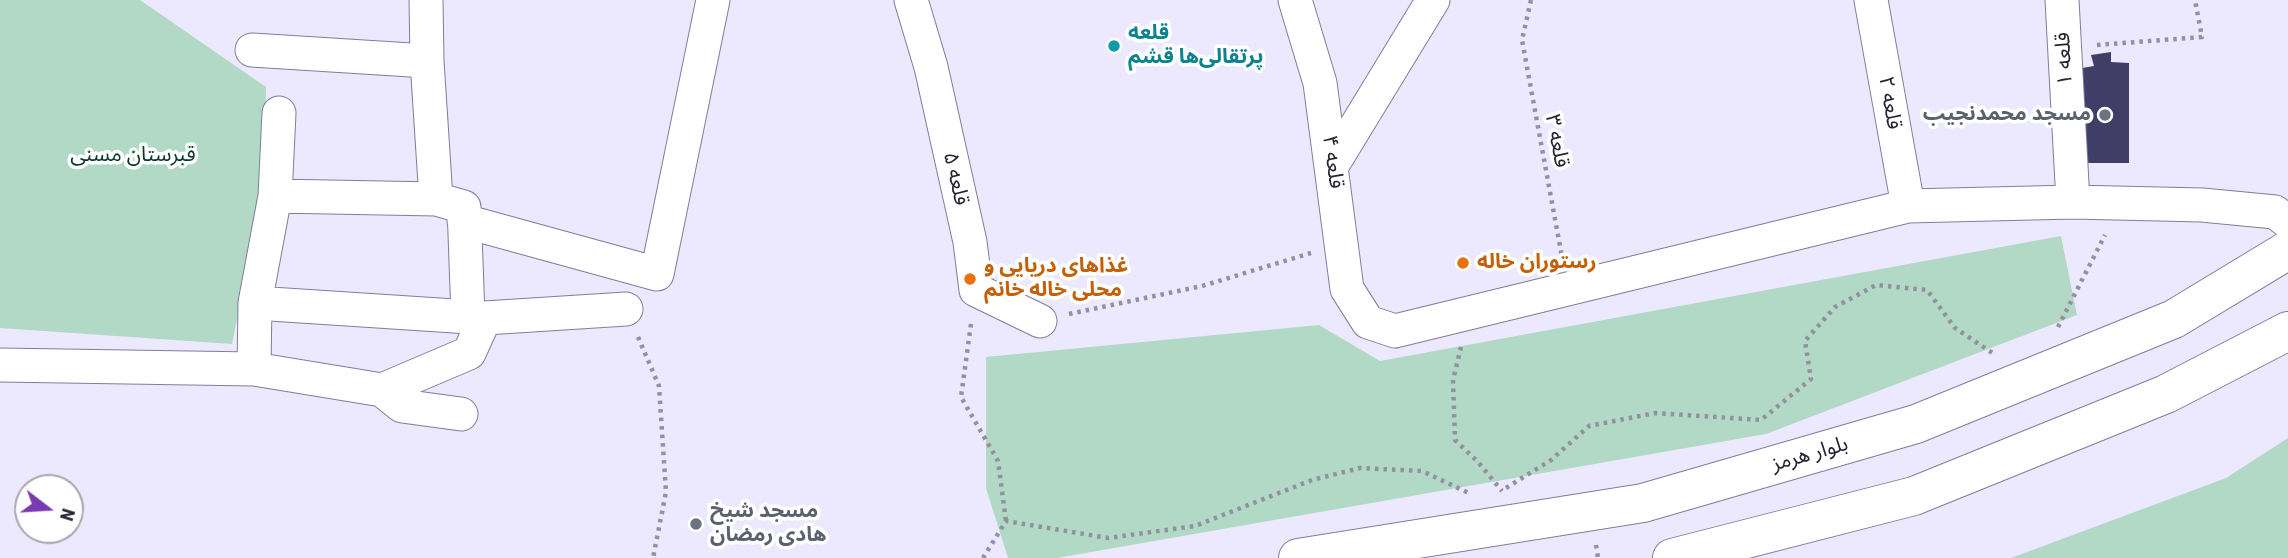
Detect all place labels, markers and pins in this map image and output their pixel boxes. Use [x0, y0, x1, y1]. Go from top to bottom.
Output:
place label: قلعه پرتقالی‌ها قشم [1128, 21, 1264, 71]
marker: قلعه پرتقالی‌ها قشم [1106, 38, 1122, 54]
place label: مسجد محمدنجیب [1923, 102, 2091, 128]
marker: مسجد محمدنجیب [2097, 107, 2113, 123]
place label: رستوران خاله [1477, 250, 1596, 276]
place label: غذاهای دریایی و محلی خاله‌ خانم [984, 254, 1128, 304]
marker: رستوران خاله [1455, 255, 1471, 271]
marker: غذاهای دریایی و محلی خاله‌ خانم [962, 271, 978, 287]
place label: مسجد شیخ هادی رمضان [710, 499, 826, 549]
marker: مسجد شیخ هادی رمضان [688, 516, 704, 532]

